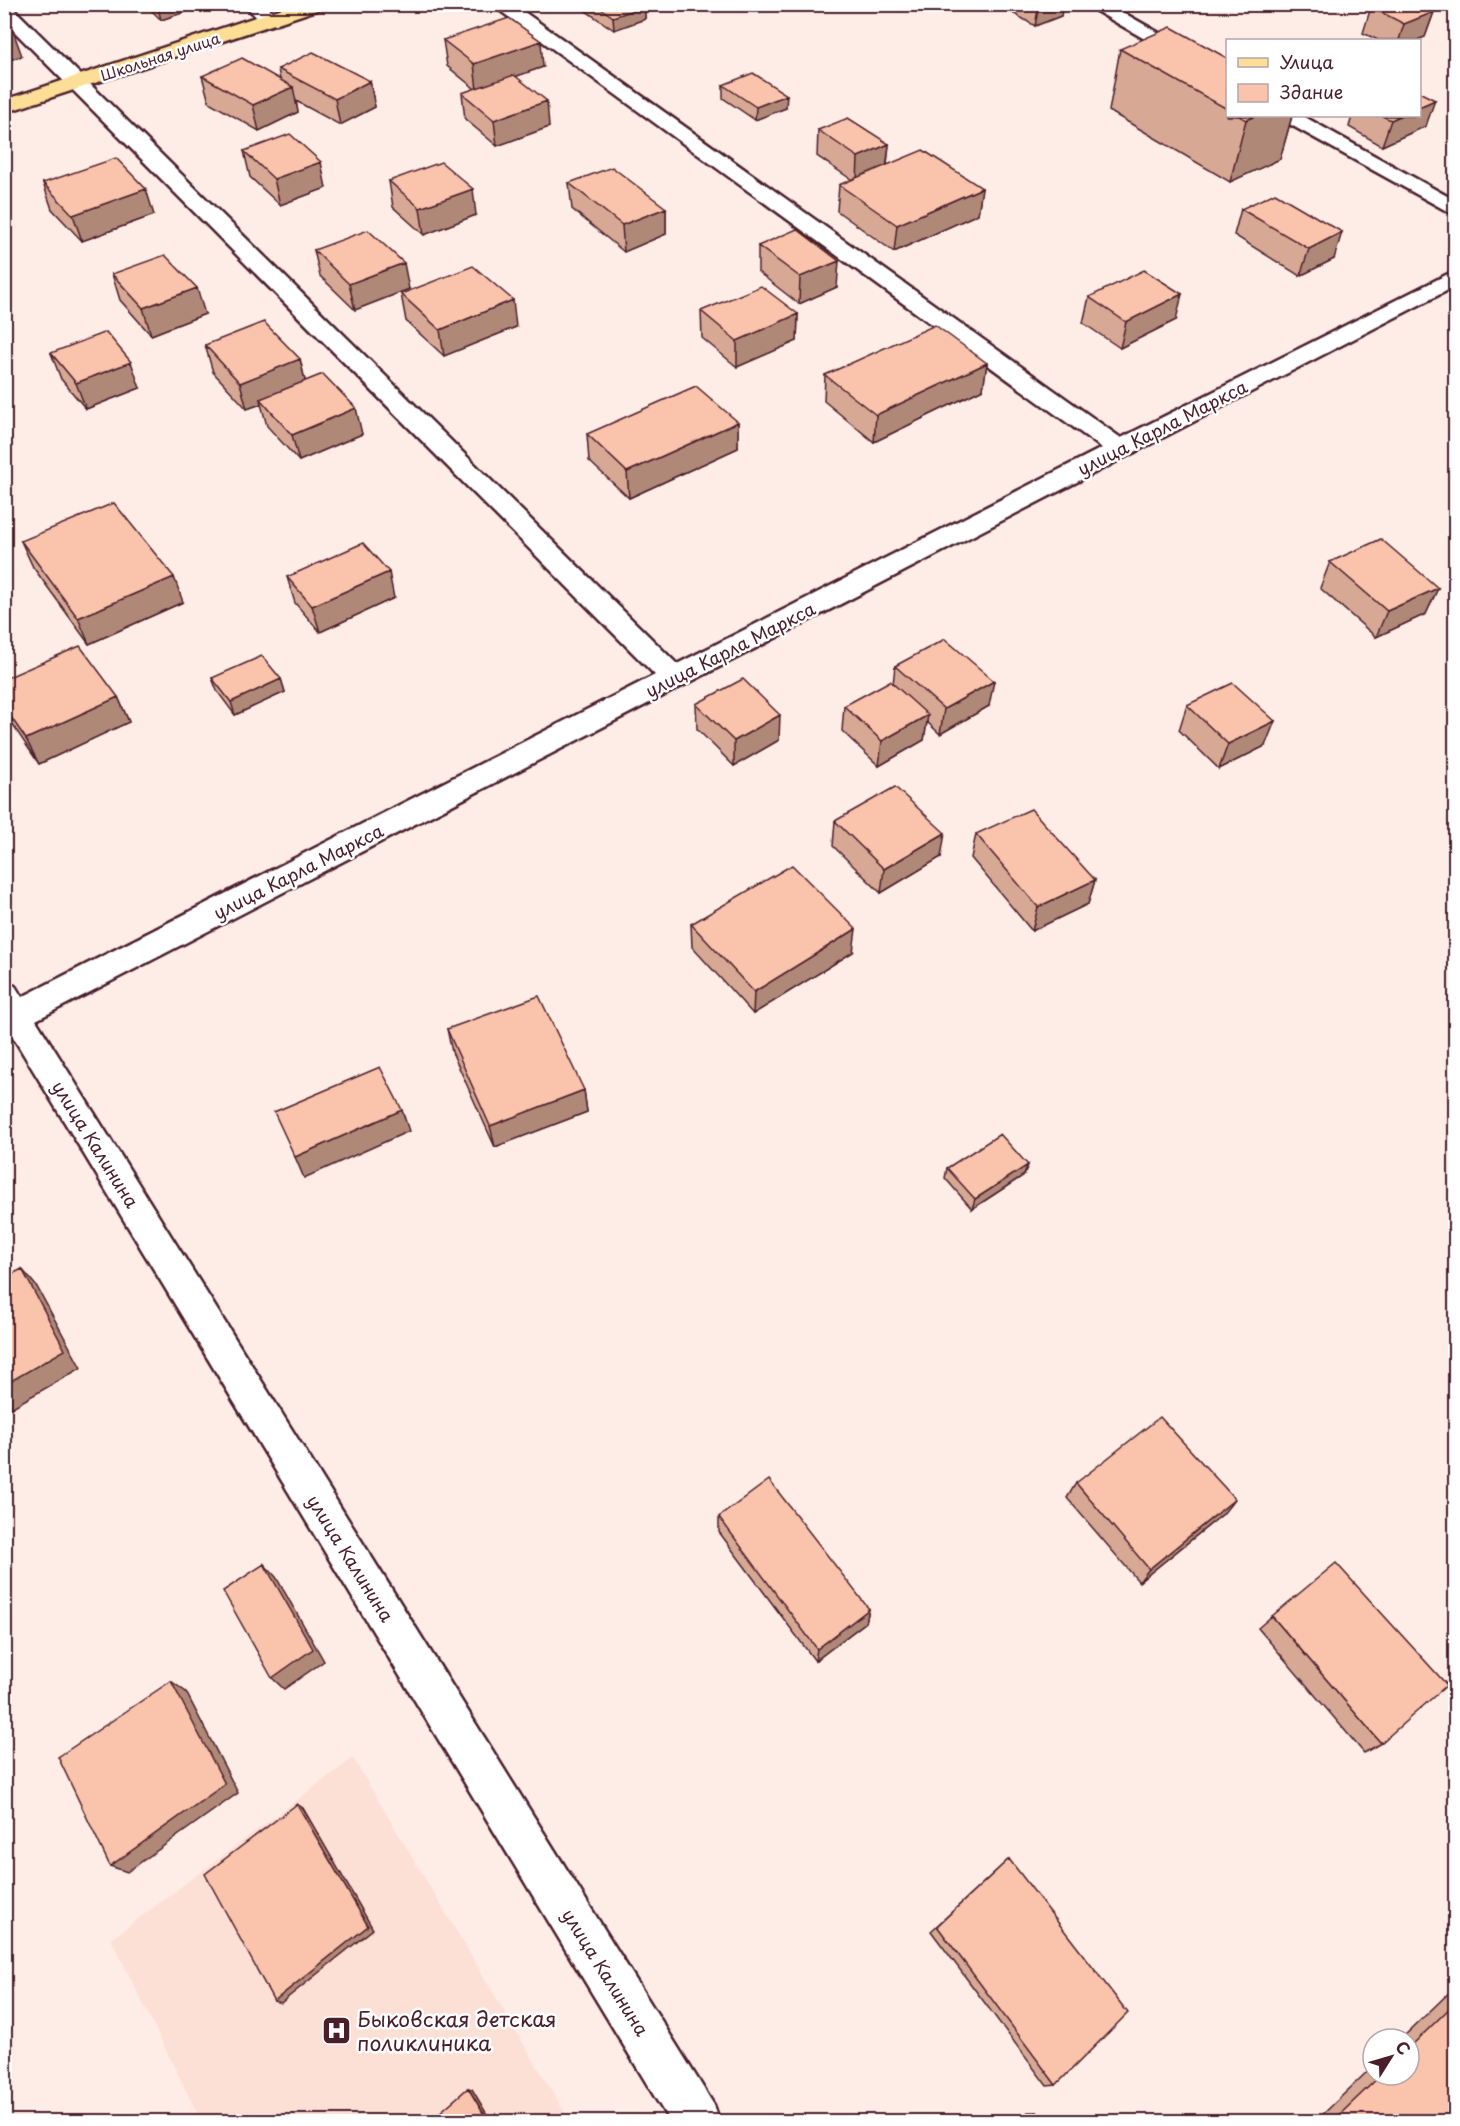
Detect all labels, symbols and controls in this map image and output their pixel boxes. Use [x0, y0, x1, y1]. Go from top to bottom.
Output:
street label: Школьная улица [97, 26, 223, 86]
legend [1226, 39, 1421, 117]
text: Улица [1280, 48, 1334, 75]
text: Здание [1280, 78, 1343, 105]
street label: улица Карла Маркса [1072, 372, 1252, 482]
street label: улица Карла Маркса [640, 594, 820, 704]
street label: улица Карла Маркса [208, 816, 388, 926]
street label: улица Калинина [46, 1075, 146, 1213]
street label: улица Калинина [301, 1489, 401, 1627]
street label: улица Калинина [556, 1903, 656, 2041]
place label: Быковская детская поликлиника [357, 2002, 557, 2058]
hospital icon: Быковская детская поликлиника [320, 2014, 352, 2046]
north arrow [1361, 2027, 1421, 2087]
text: С [1391, 2035, 1417, 2059]

